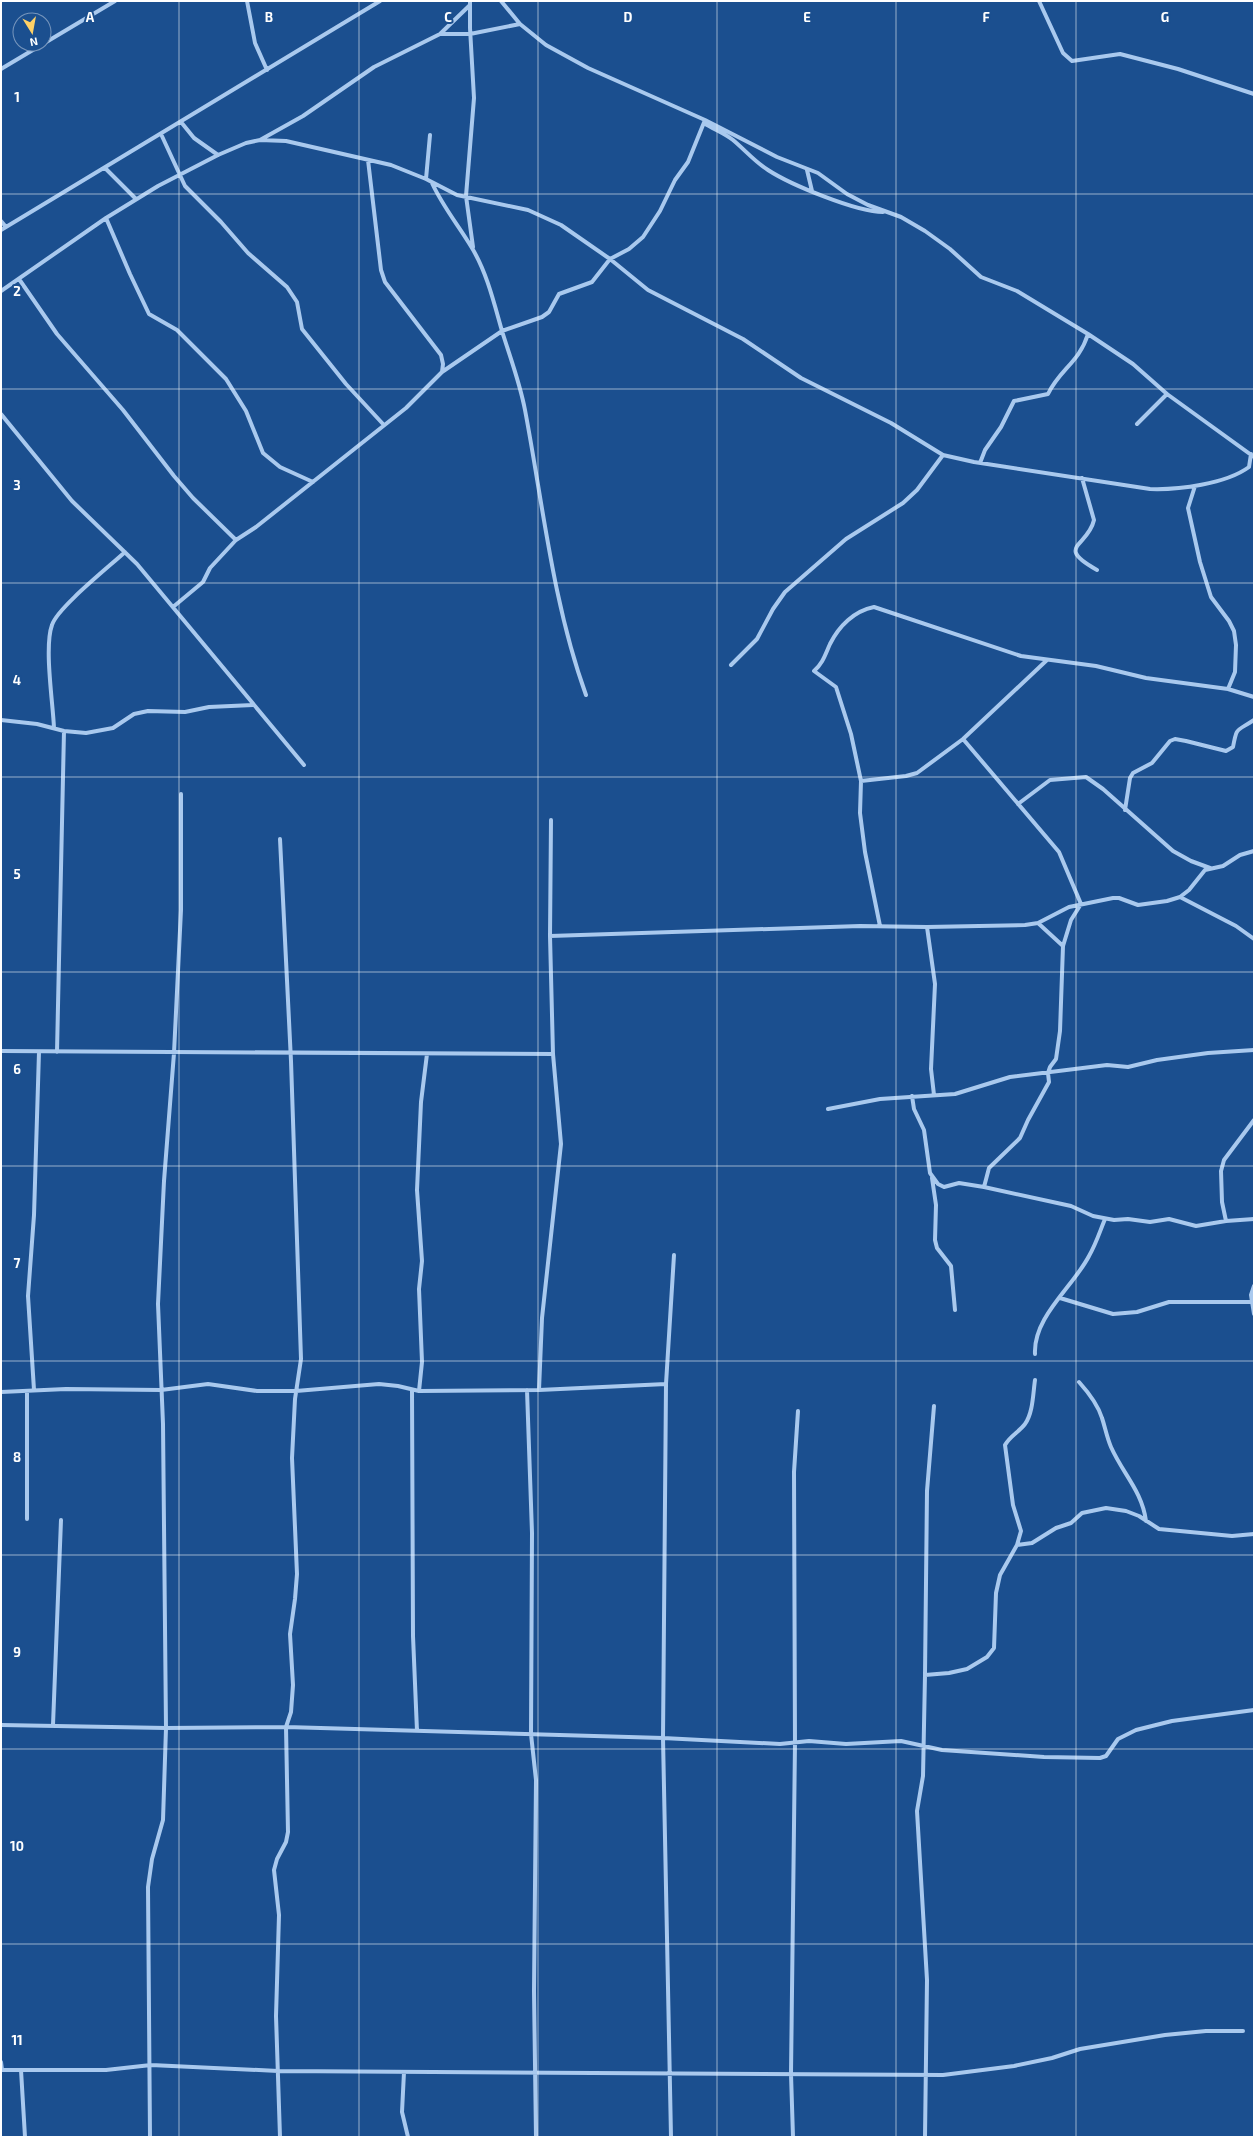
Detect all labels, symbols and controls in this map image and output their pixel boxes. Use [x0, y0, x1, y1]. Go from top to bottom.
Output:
text: A [86, 9, 95, 25]
text: B [265, 9, 273, 25]
text: C [444, 9, 452, 25]
text: D [624, 9, 633, 25]
text: E [803, 9, 811, 25]
text: F [982, 9, 990, 25]
text: G [1161, 9, 1169, 25]
north arrow [12, 12, 52, 52]
text: N [29, 35, 39, 49]
text: 1 [14, 89, 20, 105]
text: 2 [13, 283, 21, 299]
text: 3 [13, 477, 21, 493]
text: 4 [13, 672, 21, 688]
text: 5 [13, 866, 21, 882]
text: 6 [13, 1061, 21, 1077]
text: 7 [14, 1255, 21, 1271]
text: 8 [13, 1449, 21, 1465]
text: 9 [13, 1644, 21, 1660]
text: 10 [10, 1838, 24, 1854]
text: 11 [11, 2032, 23, 2048]

